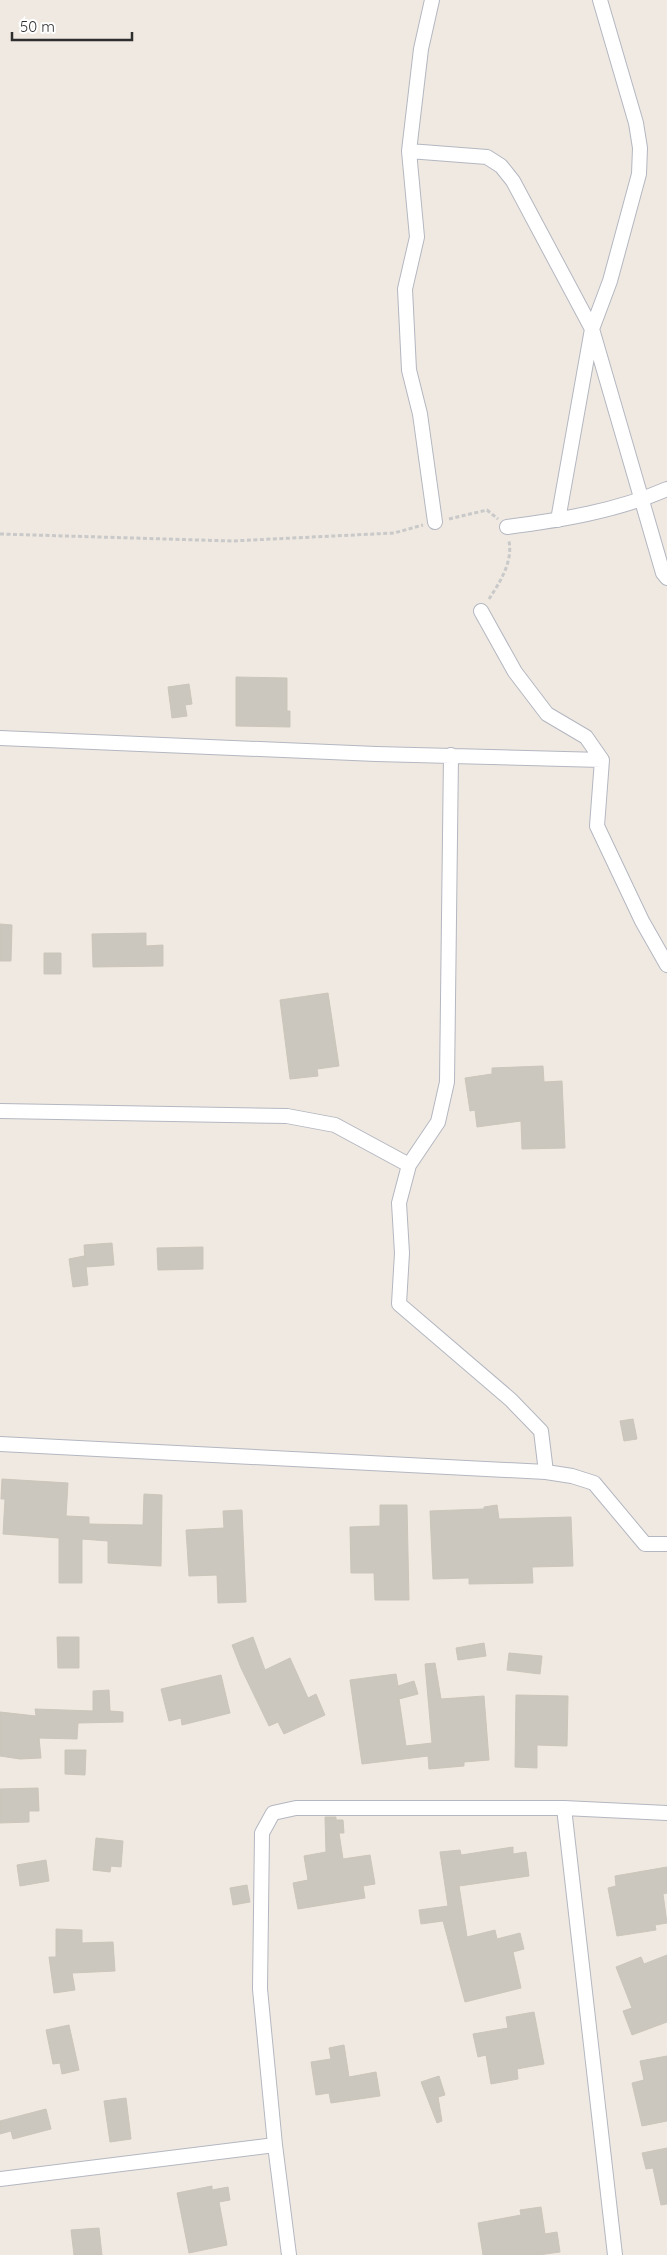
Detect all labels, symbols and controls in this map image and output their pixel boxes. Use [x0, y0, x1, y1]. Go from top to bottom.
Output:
scale bar [12, 10, 132, 42]
text: 50 m [20, 17, 55, 36]

